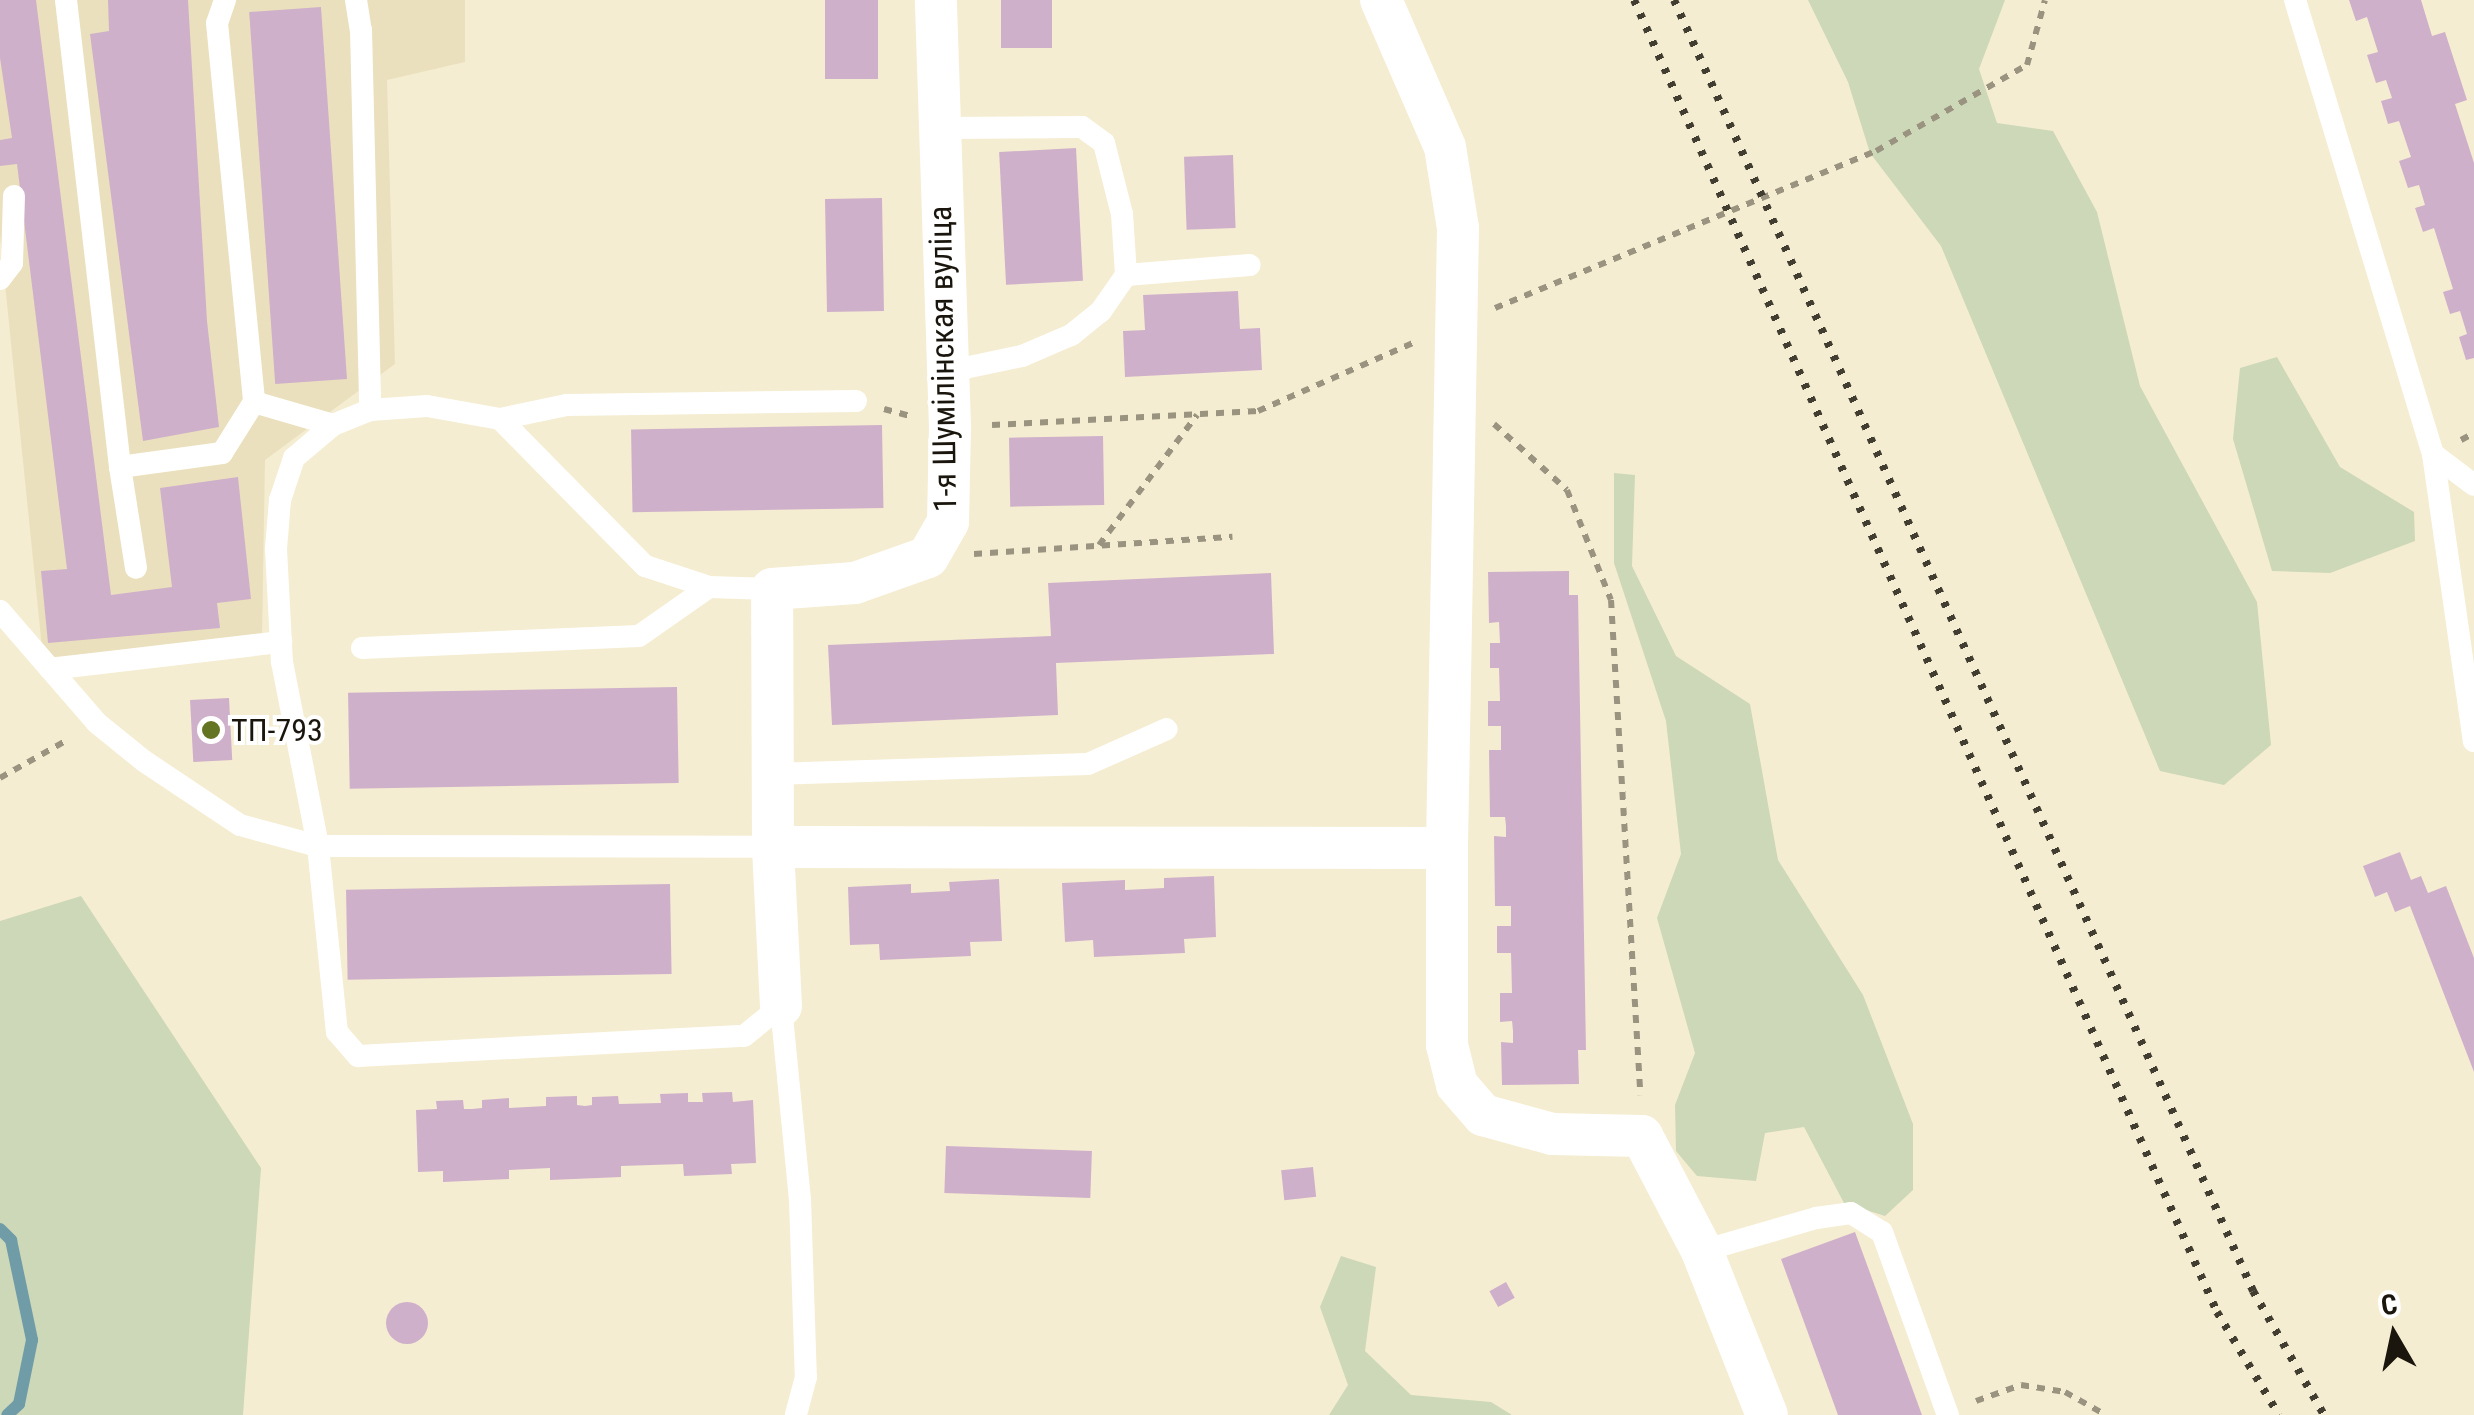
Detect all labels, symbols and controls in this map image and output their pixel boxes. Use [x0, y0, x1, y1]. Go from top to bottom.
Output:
street label: 1-я Шумілінская вуліца [921, 205, 965, 513]
place label: ТП-793 [231, 711, 323, 749]
marker: ТП-793 [200, 719, 222, 741]
north arrow [2344, 1285, 2444, 1385]
text: С [2379, 1287, 2400, 1322]

